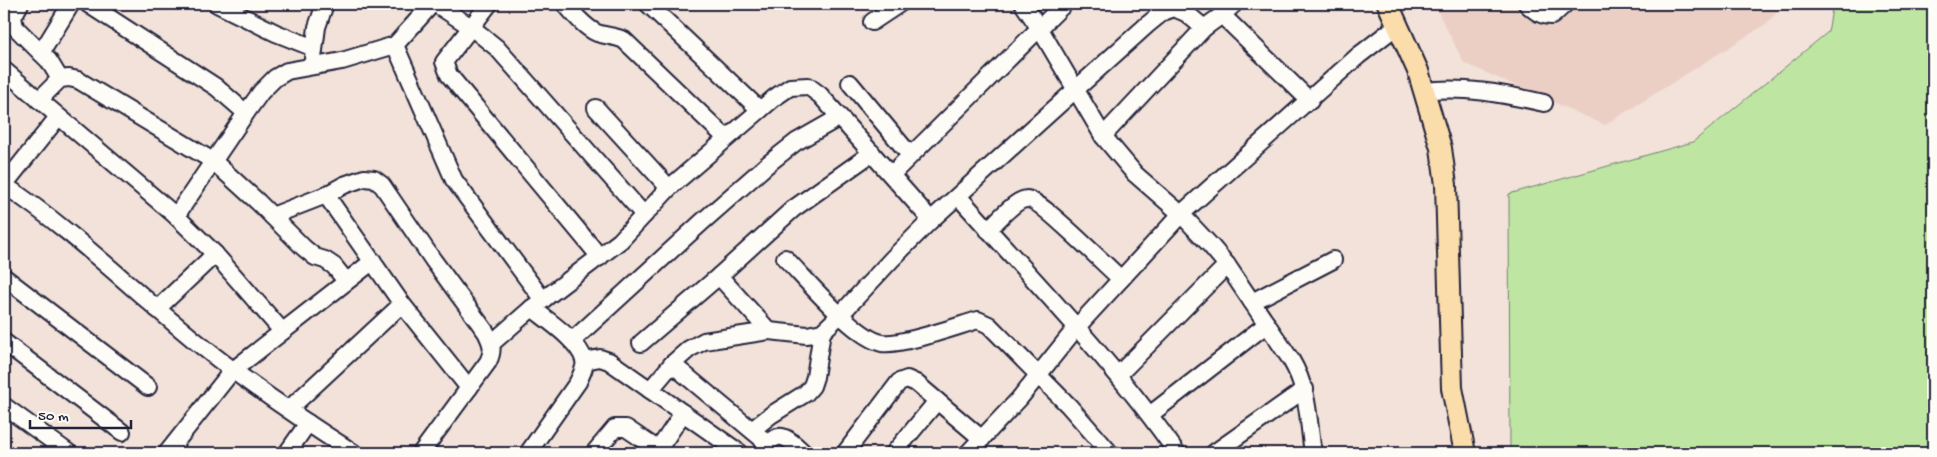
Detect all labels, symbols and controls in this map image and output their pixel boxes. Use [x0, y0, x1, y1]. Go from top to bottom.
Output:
scale bar [30, 397, 131, 429]
text: 50 m [38, 408, 69, 426]

